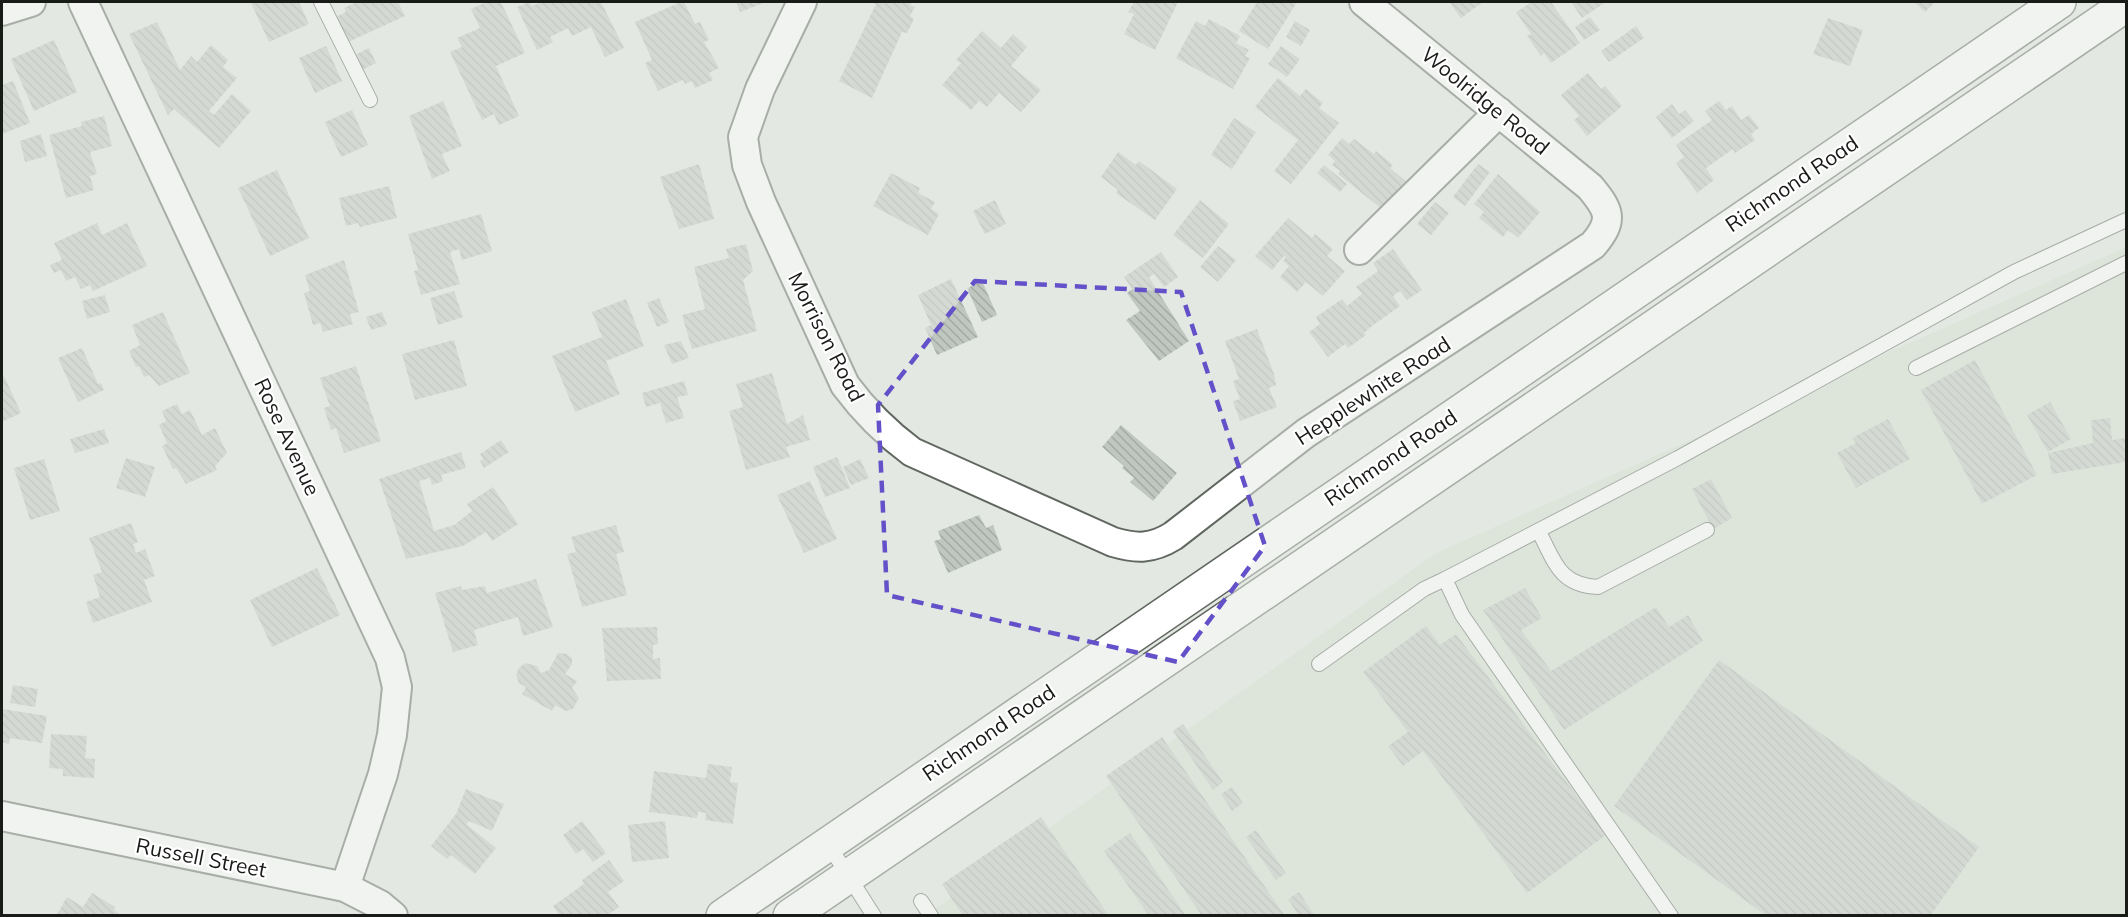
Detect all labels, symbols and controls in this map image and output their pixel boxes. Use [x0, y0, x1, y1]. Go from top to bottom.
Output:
street label: Woolridge Road [1416, 41, 1555, 160]
street label: Richmond Road [1720, 129, 1863, 237]
street label: Morrison Road [783, 267, 871, 406]
street label: Hepplewhite Road [1290, 330, 1455, 450]
street label: Rose Avenue [249, 374, 326, 500]
street label: Richmond Road [1319, 403, 1462, 511]
street label: Richmond Road [917, 678, 1060, 786]
street label: Russell Street [134, 832, 269, 882]

